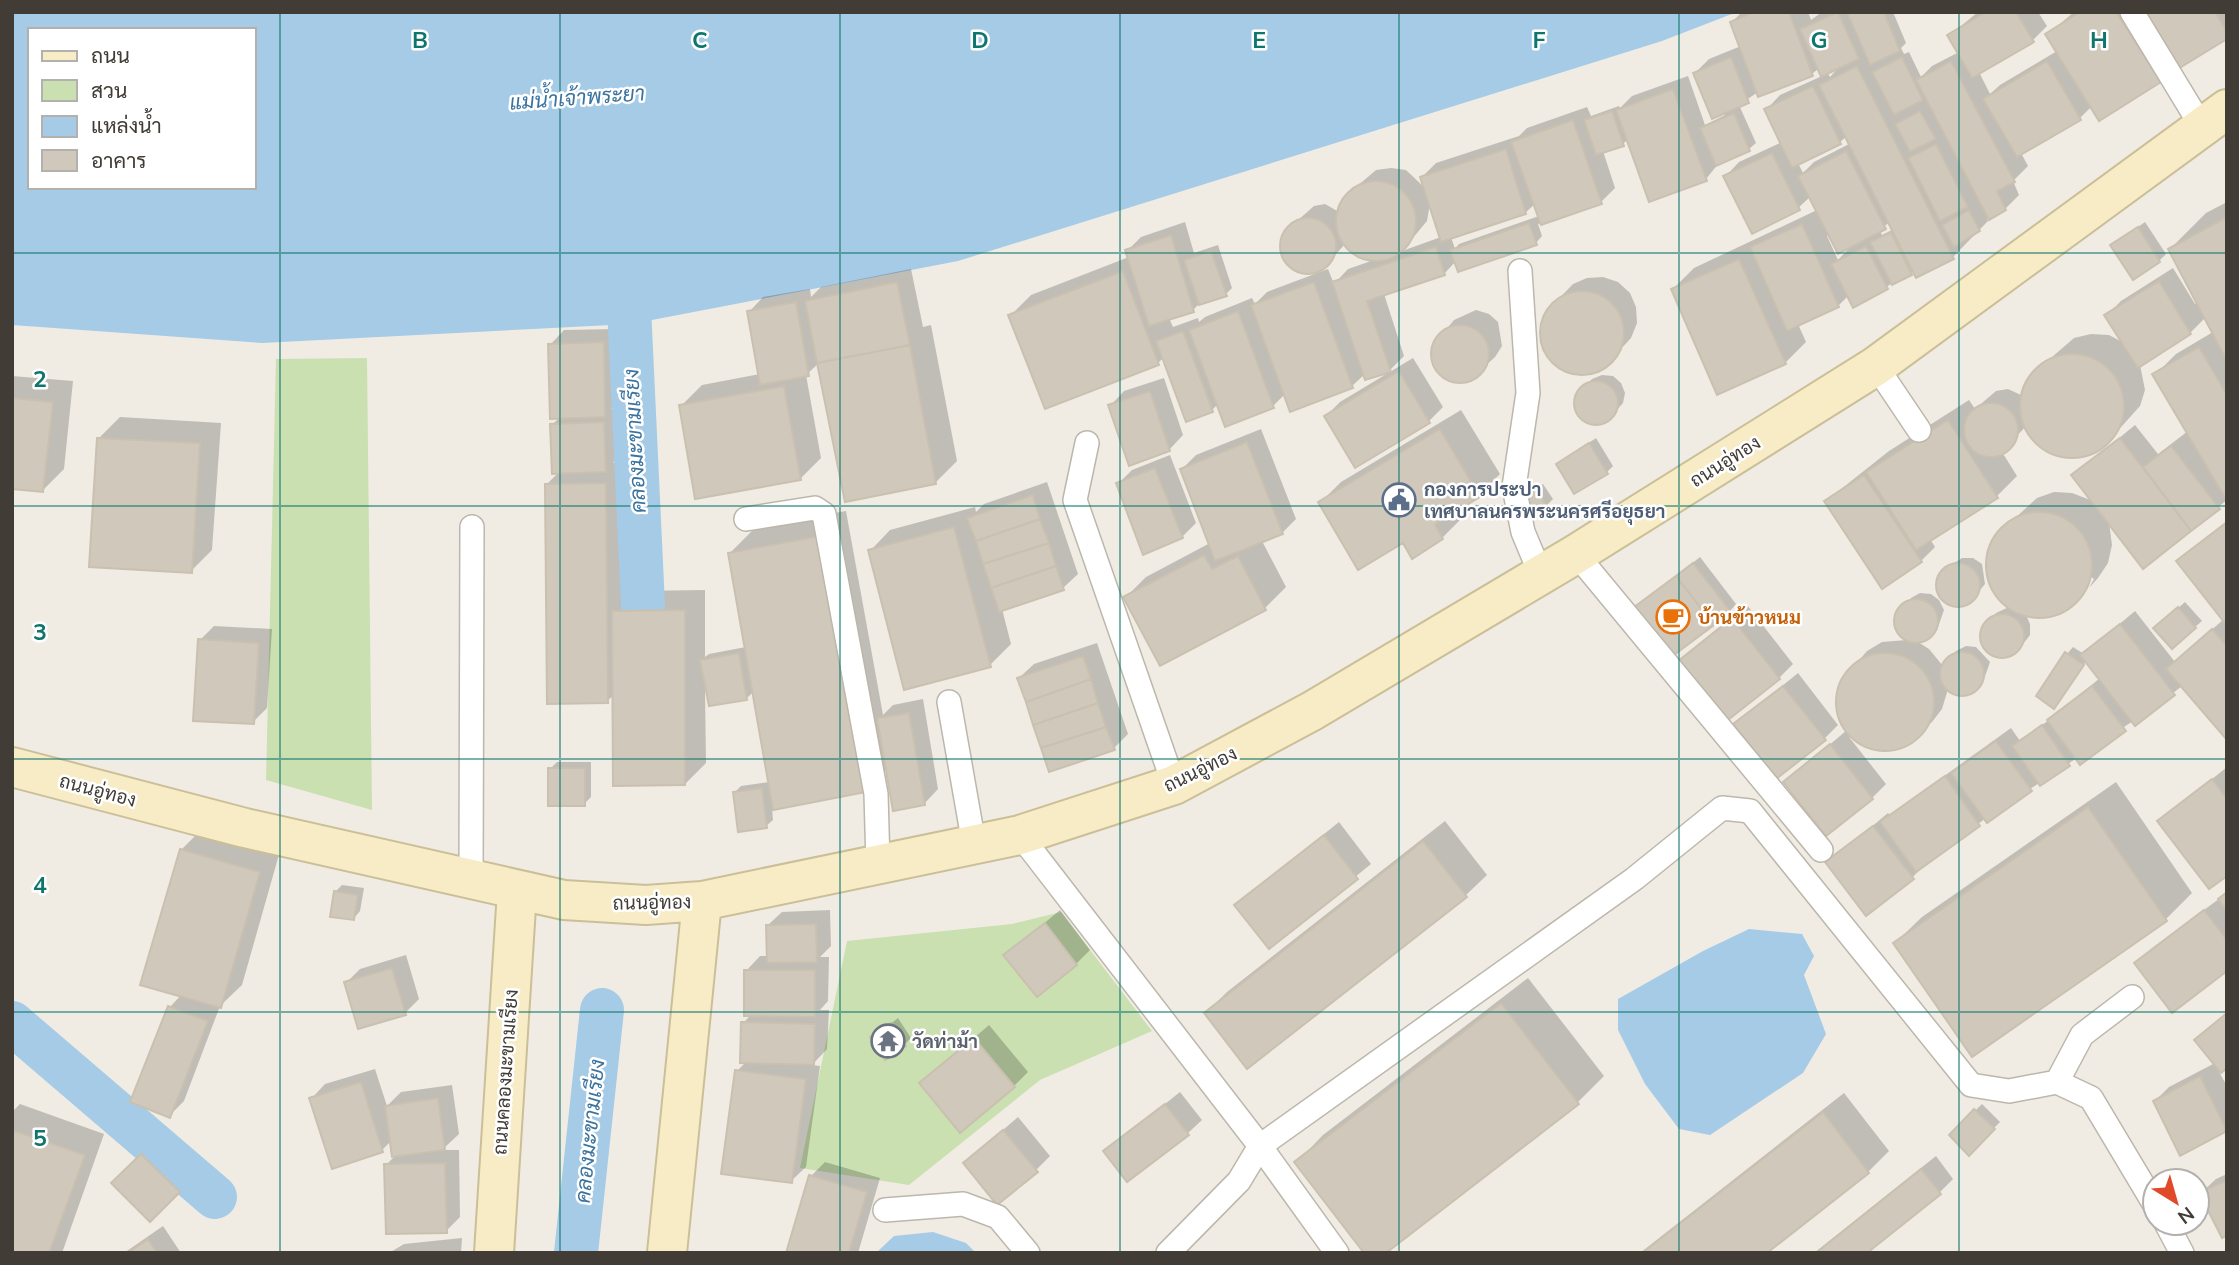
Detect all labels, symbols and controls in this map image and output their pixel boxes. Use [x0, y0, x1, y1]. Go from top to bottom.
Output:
text: B [412, 25, 428, 54]
text: C [692, 25, 708, 54]
text: D [971, 25, 989, 54]
text: E [1252, 25, 1266, 54]
text: F [1532, 25, 1546, 54]
text: G [1810, 25, 1828, 54]
text: H [2090, 25, 2108, 54]
legend [28, 28, 256, 189]
text: ถนน [91, 42, 130, 68]
water label: แม่น้ำเจ้าพระยา [508, 75, 646, 115]
text: สวน [91, 77, 127, 103]
text: แหล่งน้ำ [91, 108, 162, 138]
text: อาคาร [91, 147, 147, 173]
text: 2 [33, 364, 47, 393]
water label: คลองมะขามเรียง [617, 368, 651, 514]
street label: ถนนอู่ทอง [1685, 430, 1766, 494]
place label: กองการประปา เทศบาลนครพระนครศรีอยุธยา [1424, 477, 1665, 526]
public building icon: กองการประปา เทศบาลนครพระนครศรีอยุธยา [1380, 481, 1418, 519]
cafe icon: บ้านข้าวหนม [1654, 598, 1692, 636]
place label: บ้านข้าวหนม [1698, 605, 1801, 629]
text: 3 [33, 617, 47, 646]
street label: ถนนอู่ทอง [1159, 741, 1241, 799]
street label: ถนนอู่ทอง [56, 768, 139, 814]
text: 4 [33, 870, 47, 899]
street label: ถนนอู่ทอง [612, 889, 692, 917]
street label: ถนนคลองมะขามเรียง [487, 988, 523, 1156]
temple icon: วัดท่าม้า [869, 1022, 907, 1060]
place label: วัดท่าม้า [912, 1029, 978, 1053]
water label: คลองมะขามเรียง [569, 1058, 609, 1204]
text: 5 [33, 1123, 47, 1152]
north arrow [2141, 1167, 2211, 1237]
text: N [2173, 1202, 2199, 1229]

